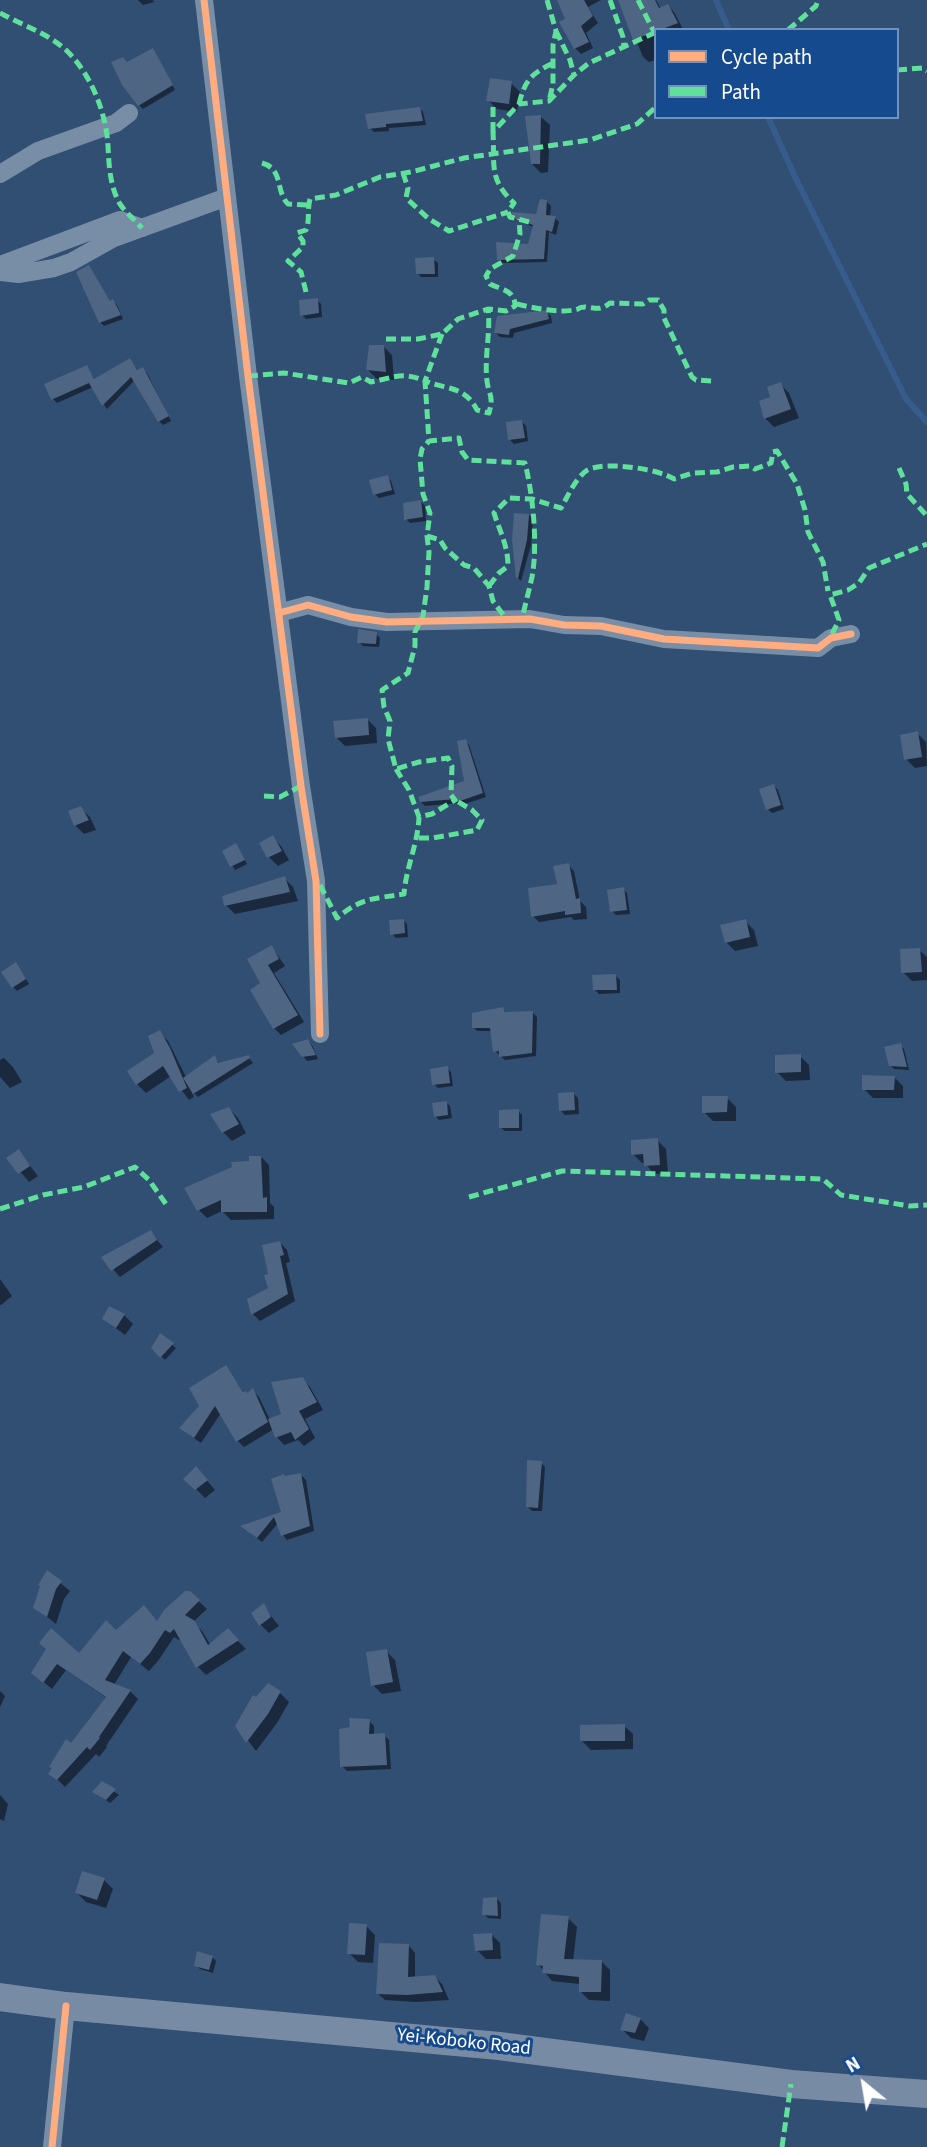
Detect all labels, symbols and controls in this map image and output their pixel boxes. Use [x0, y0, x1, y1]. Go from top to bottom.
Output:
legend [654, 28, 899, 119]
text: Cycle path [721, 42, 812, 72]
text: Path [721, 77, 761, 107]
street label: Yei-Koboko Road [396, 2025, 532, 2061]
north arrow [829, 2049, 899, 2119]
text: N [841, 2051, 865, 2080]

